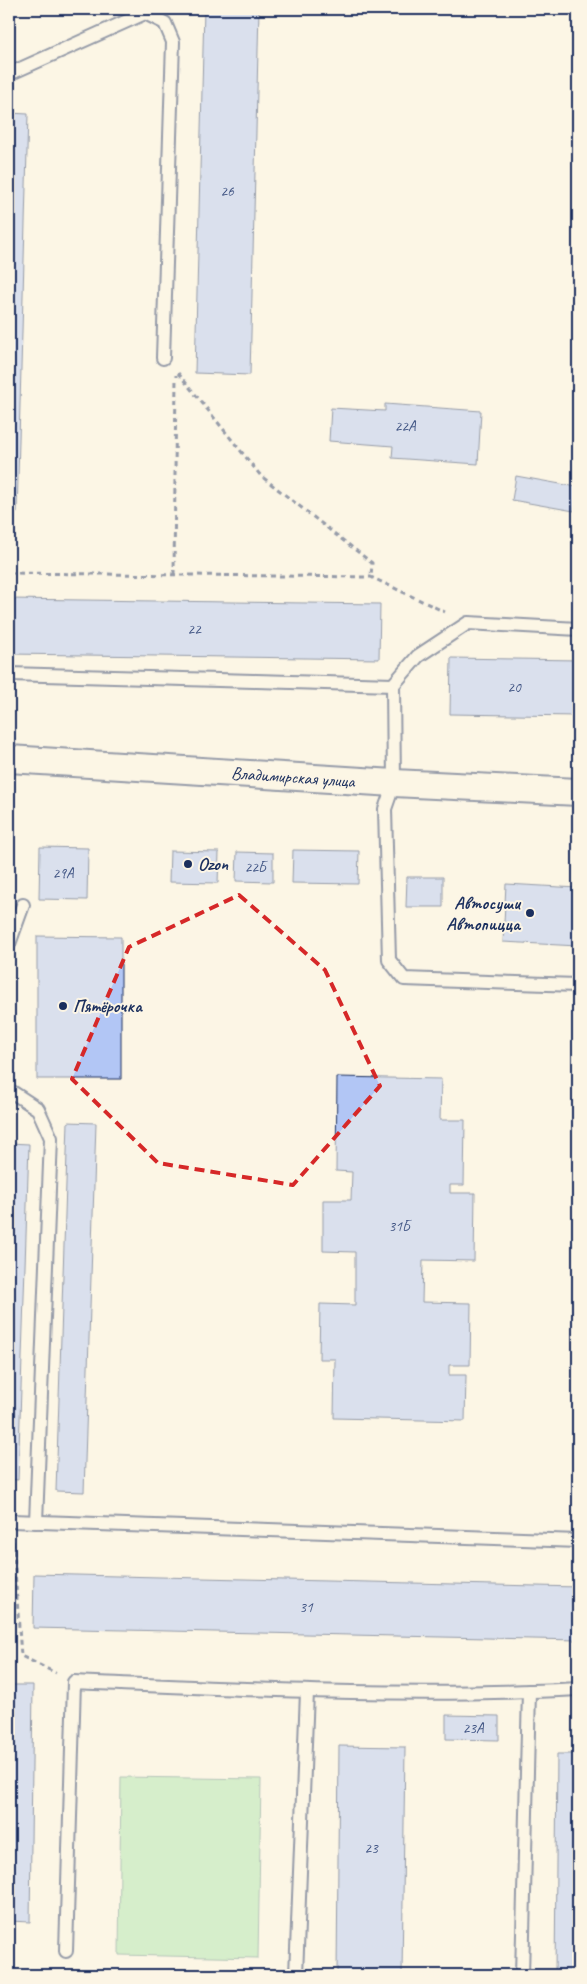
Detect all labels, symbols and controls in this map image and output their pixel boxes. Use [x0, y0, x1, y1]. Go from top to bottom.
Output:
house number: 26 [220, 182, 235, 201]
house number: 22А [394, 417, 417, 436]
house number: 22 [187, 620, 202, 639]
house number: 20 [507, 678, 522, 697]
street label: Владимирская улица [231, 762, 357, 792]
place label: Ozon [198, 853, 229, 875]
marker: Ozon [182, 858, 194, 870]
house number: 22Б [244, 858, 268, 877]
house number: 29А [52, 864, 75, 883]
place label: Автосуши Автопицца [446, 892, 522, 935]
marker: Автосуши Автопицца [524, 907, 536, 919]
place label: Пятёрочка [73, 995, 143, 1017]
marker: Пятёрочка [57, 1000, 69, 1012]
house number: 31Б [388, 1217, 412, 1236]
house number: 31 [299, 1598, 314, 1617]
house number: 23А [462, 1719, 485, 1738]
house number: 23 [364, 1839, 379, 1858]

